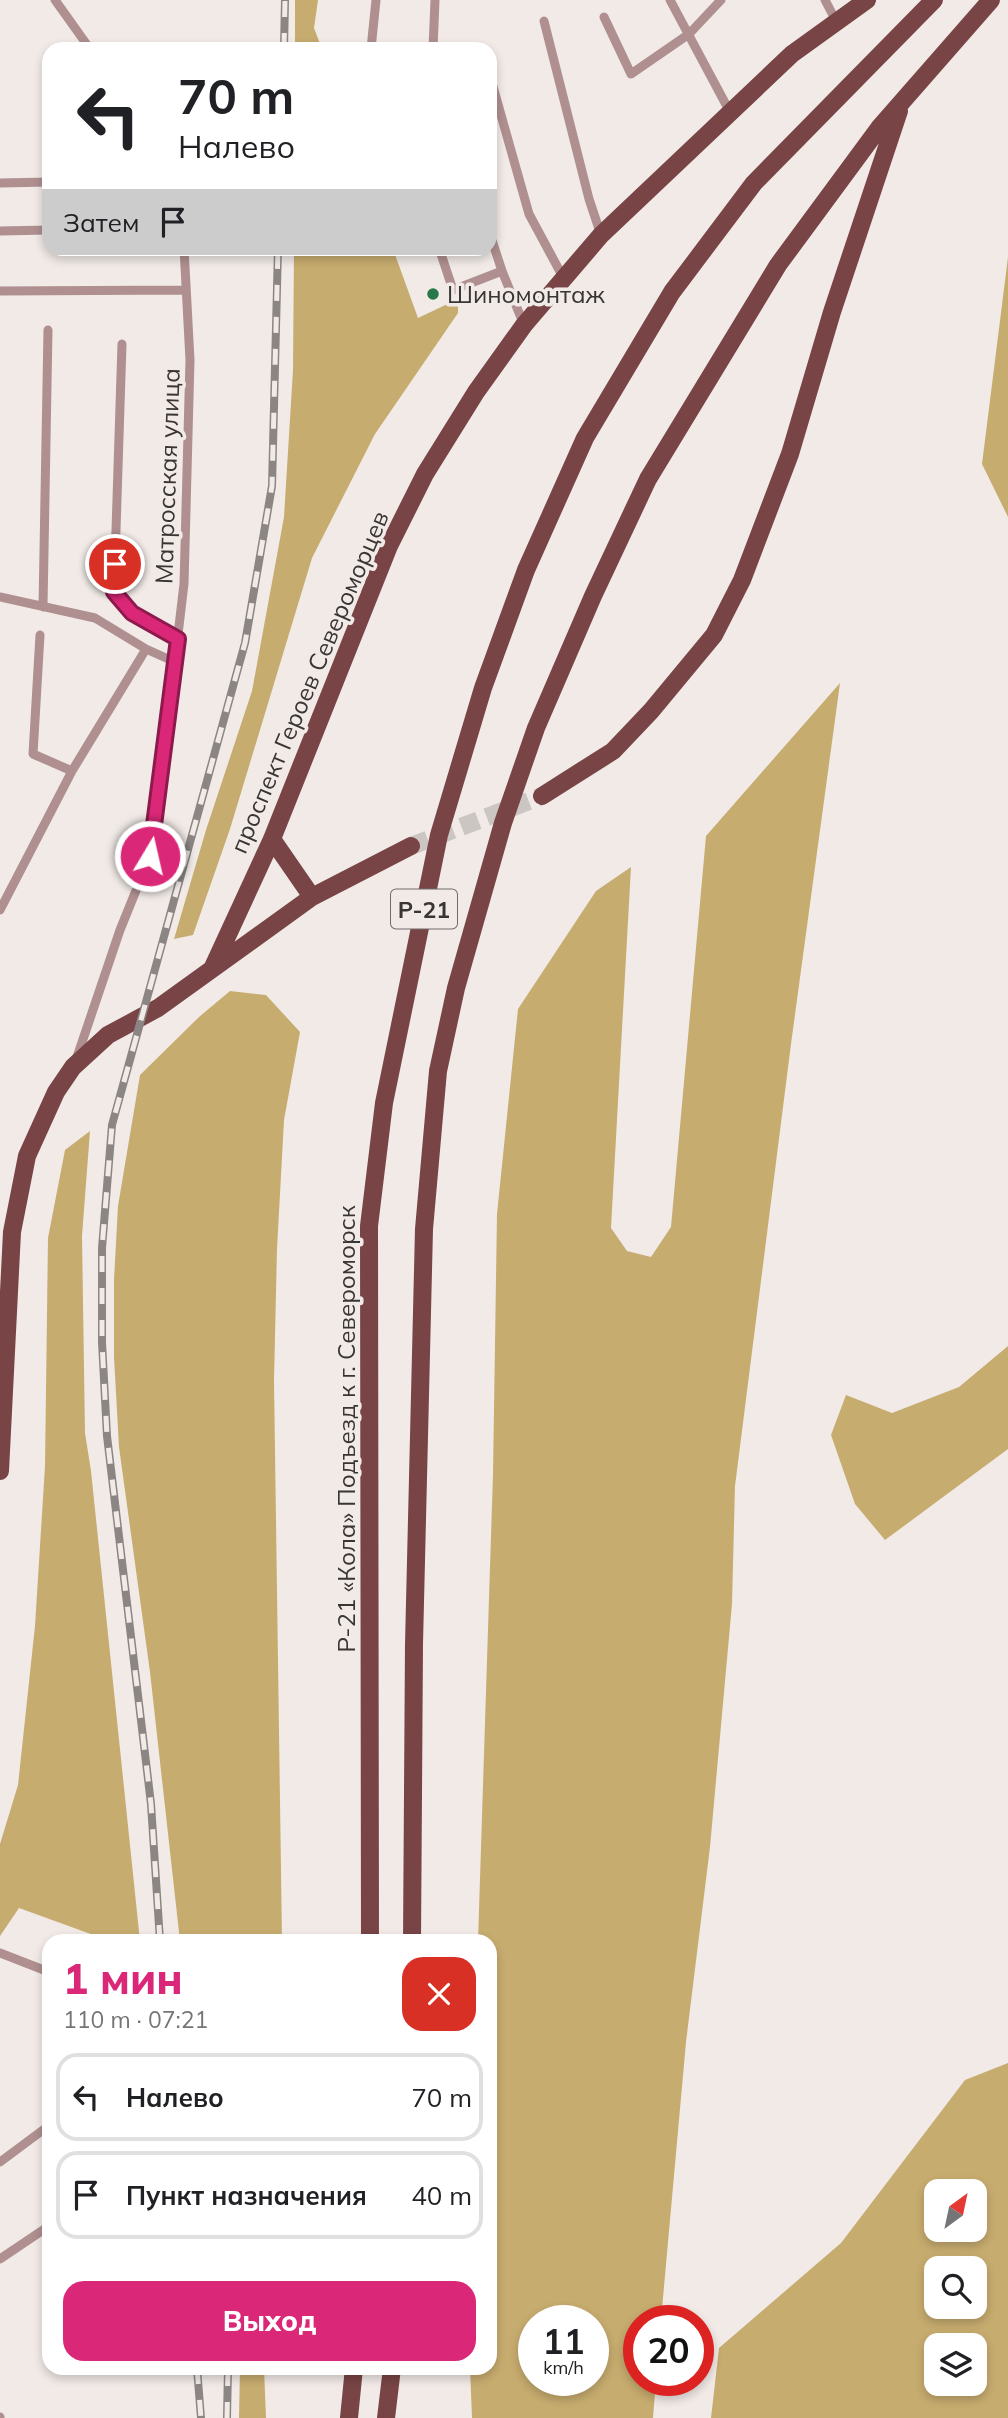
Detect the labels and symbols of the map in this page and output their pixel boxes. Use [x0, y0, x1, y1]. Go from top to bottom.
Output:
place label: Шиномонтаж [447, 279, 606, 309]
marker: Шиномонтаж [425, 286, 441, 302]
street label: Матросская улица [148, 368, 186, 584]
street label: проспект Героев Североморцев [223, 506, 395, 858]
pin [85, 534, 145, 594]
position arrow [113, 819, 187, 893]
road number: Р-21 [391, 890, 457, 928]
street label: Р-21 «Кола» Подъезд к г. Североморск [331, 1205, 361, 1653]
north arrow [924, 2179, 987, 2242]
speed limit sign: 20 [623, 2305, 714, 2396]

